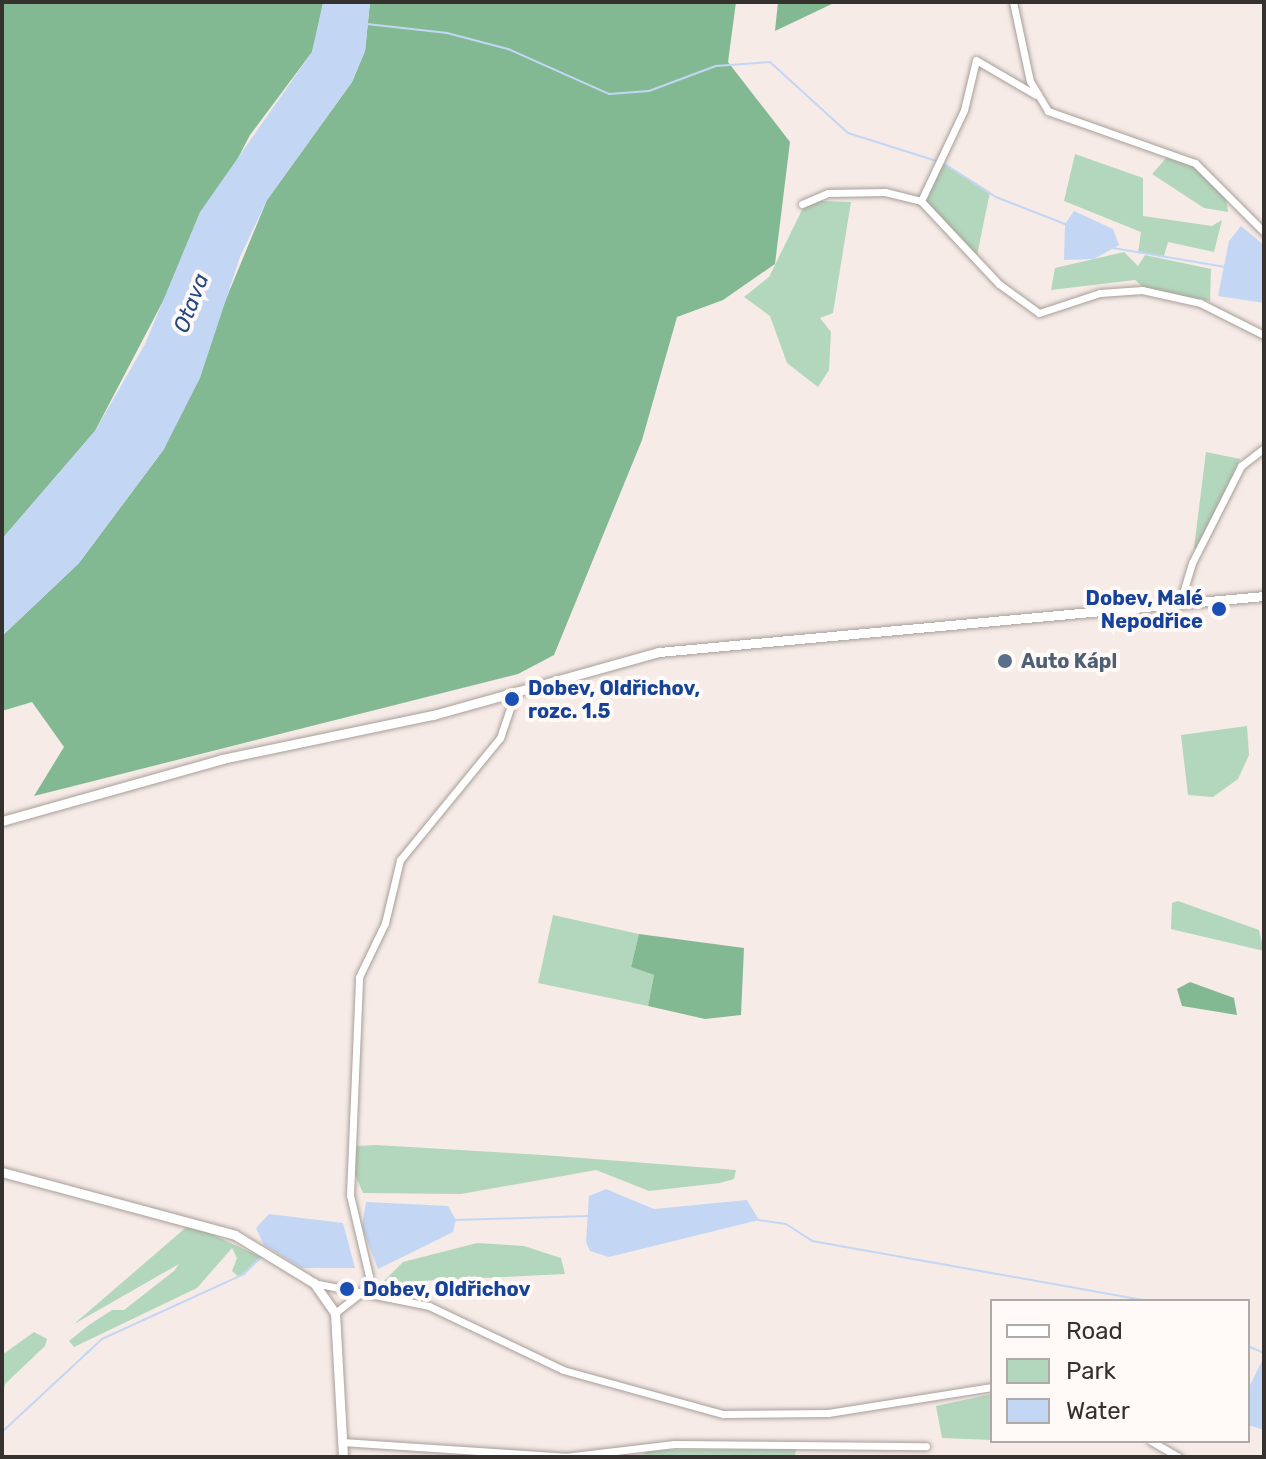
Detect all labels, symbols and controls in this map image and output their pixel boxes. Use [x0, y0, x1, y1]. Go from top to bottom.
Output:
water label: Otava [168, 270, 214, 336]
place label: Dobev, Malé Nepodřice [1086, 586, 1203, 633]
marker: Dobev, Malé Nepodřice [1210, 600, 1228, 618]
place label: Auto Kápl [1021, 649, 1117, 673]
marker: Auto Kápl [996, 652, 1014, 670]
place label: Dobev, Oldřichov, rozc. 1.5 [528, 676, 700, 723]
marker: Dobev, Oldřichov, rozc. 1.5 [503, 690, 521, 708]
place label: Dobev, Oldřichov [363, 1277, 530, 1301]
marker: Dobev, Oldřichov [338, 1280, 356, 1298]
legend [990, 1299, 1250, 1443]
text: Road [1066, 1317, 1123, 1345]
text: Park [1066, 1357, 1116, 1385]
text: Water [1066, 1397, 1130, 1425]

